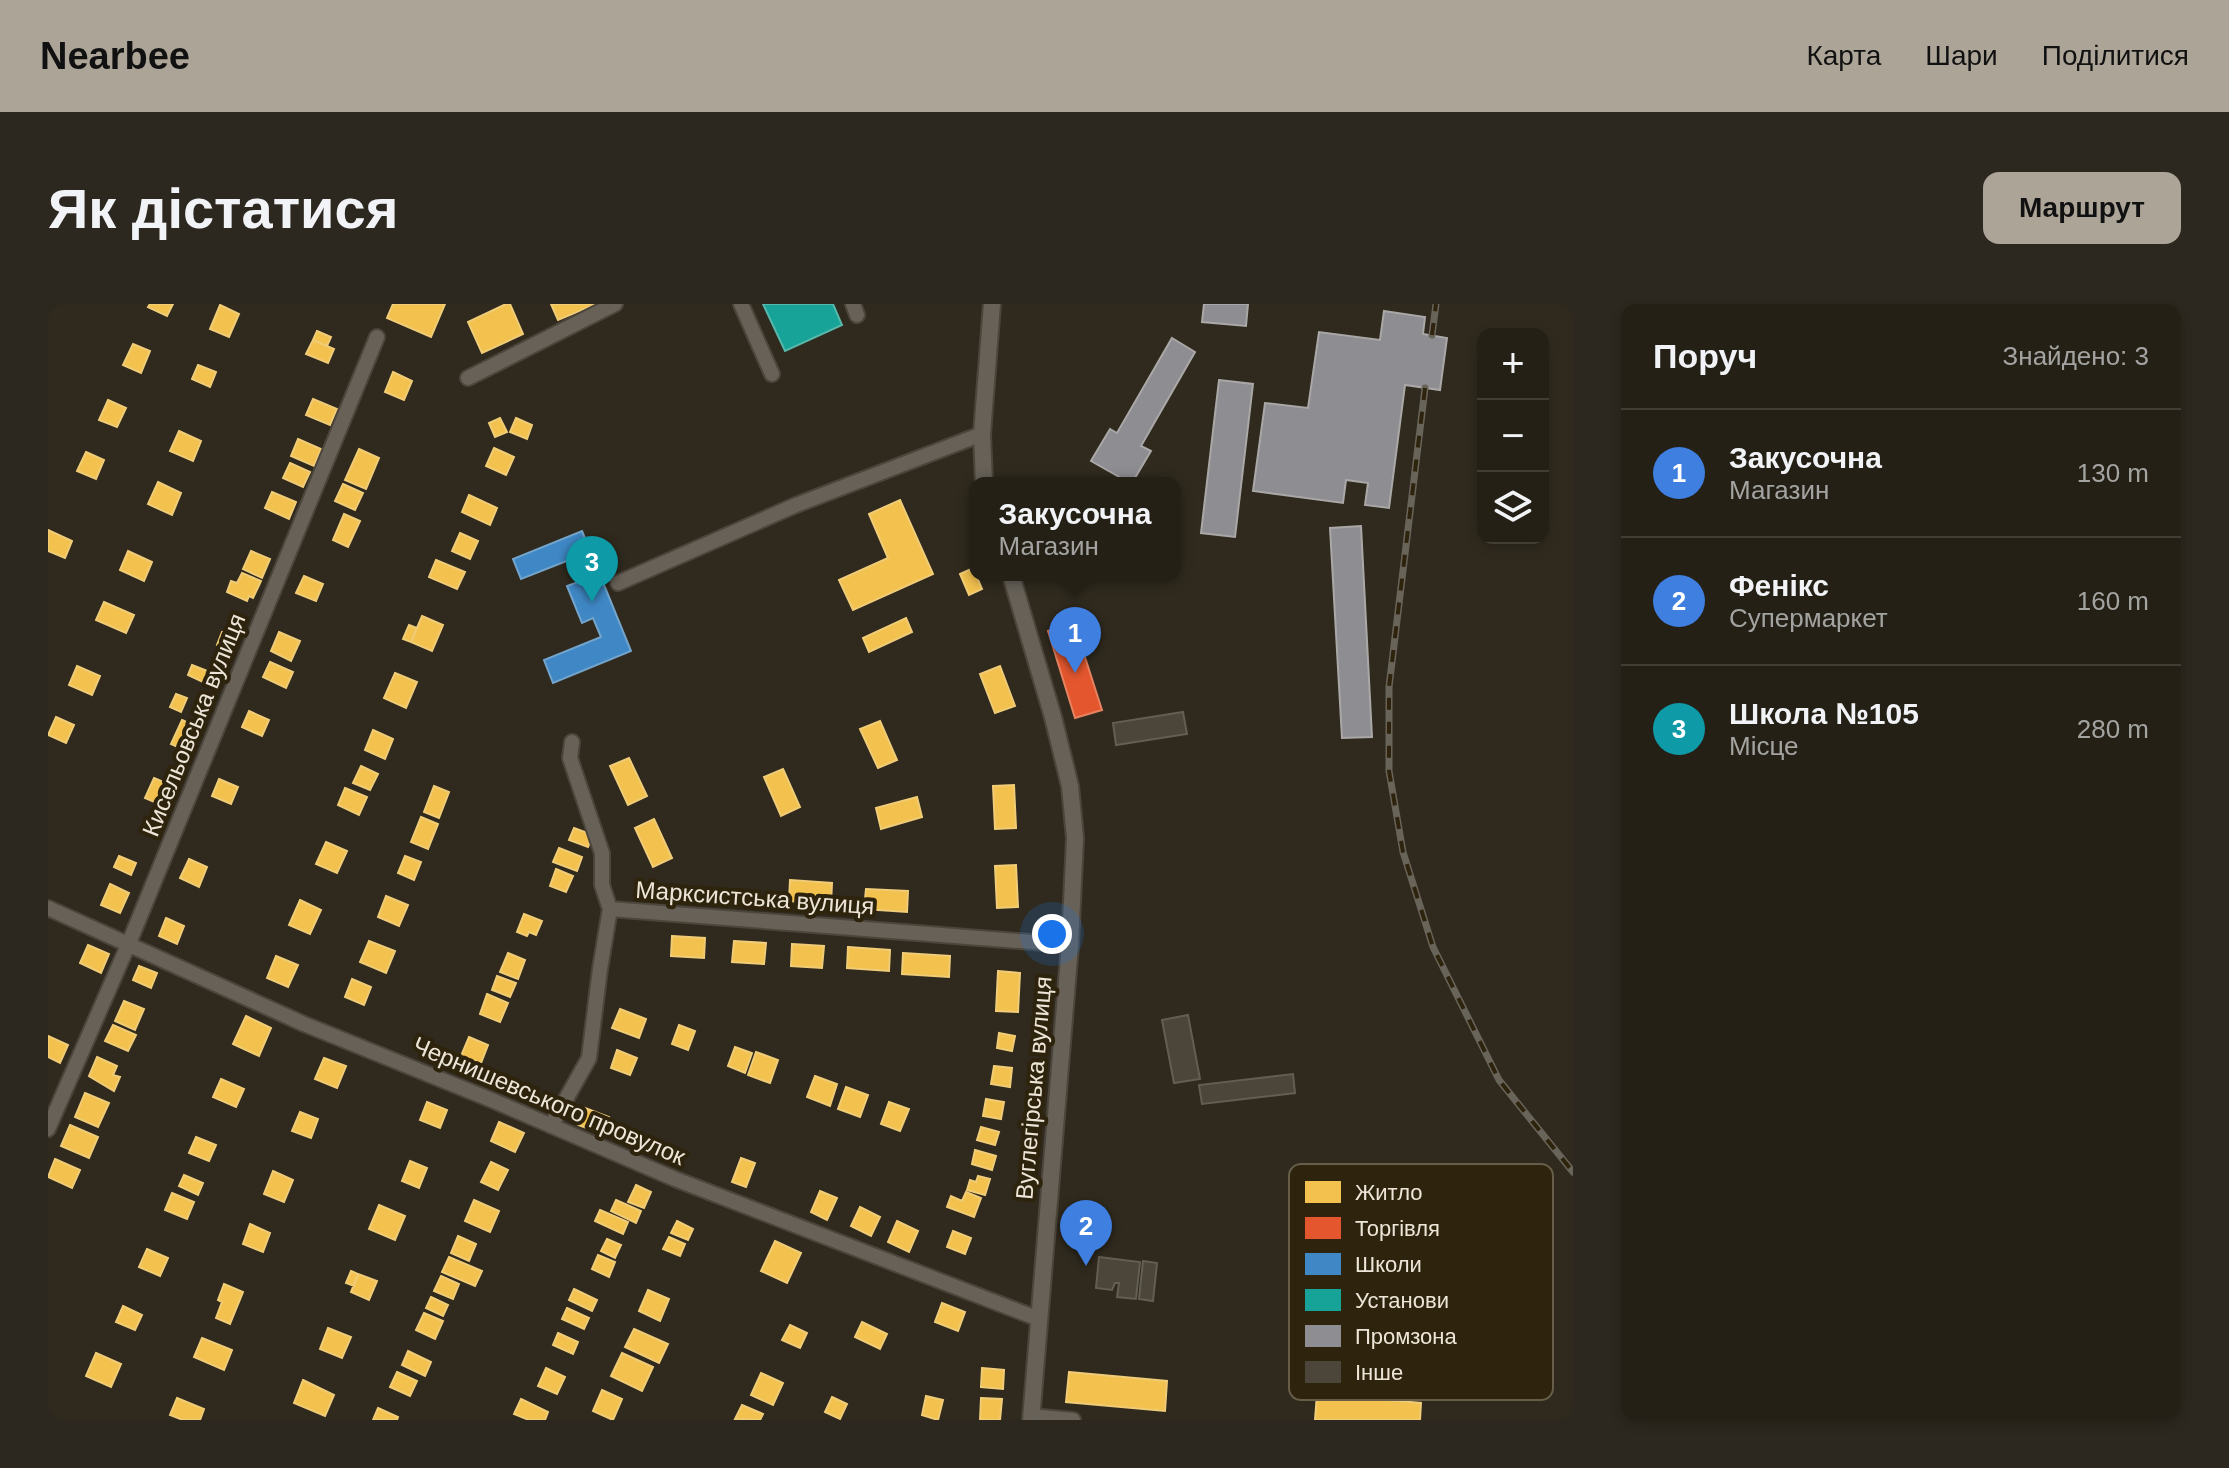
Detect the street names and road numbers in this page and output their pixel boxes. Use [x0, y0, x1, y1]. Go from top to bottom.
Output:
street label: Кисельовська вулиця [137, 610, 251, 840]
street label: Марксистська вулиця [635, 876, 875, 919]
street label: Вуглегірська вулиця [1010, 975, 1057, 1201]
street label: Чернишевського провулок [409, 1031, 690, 1170]

